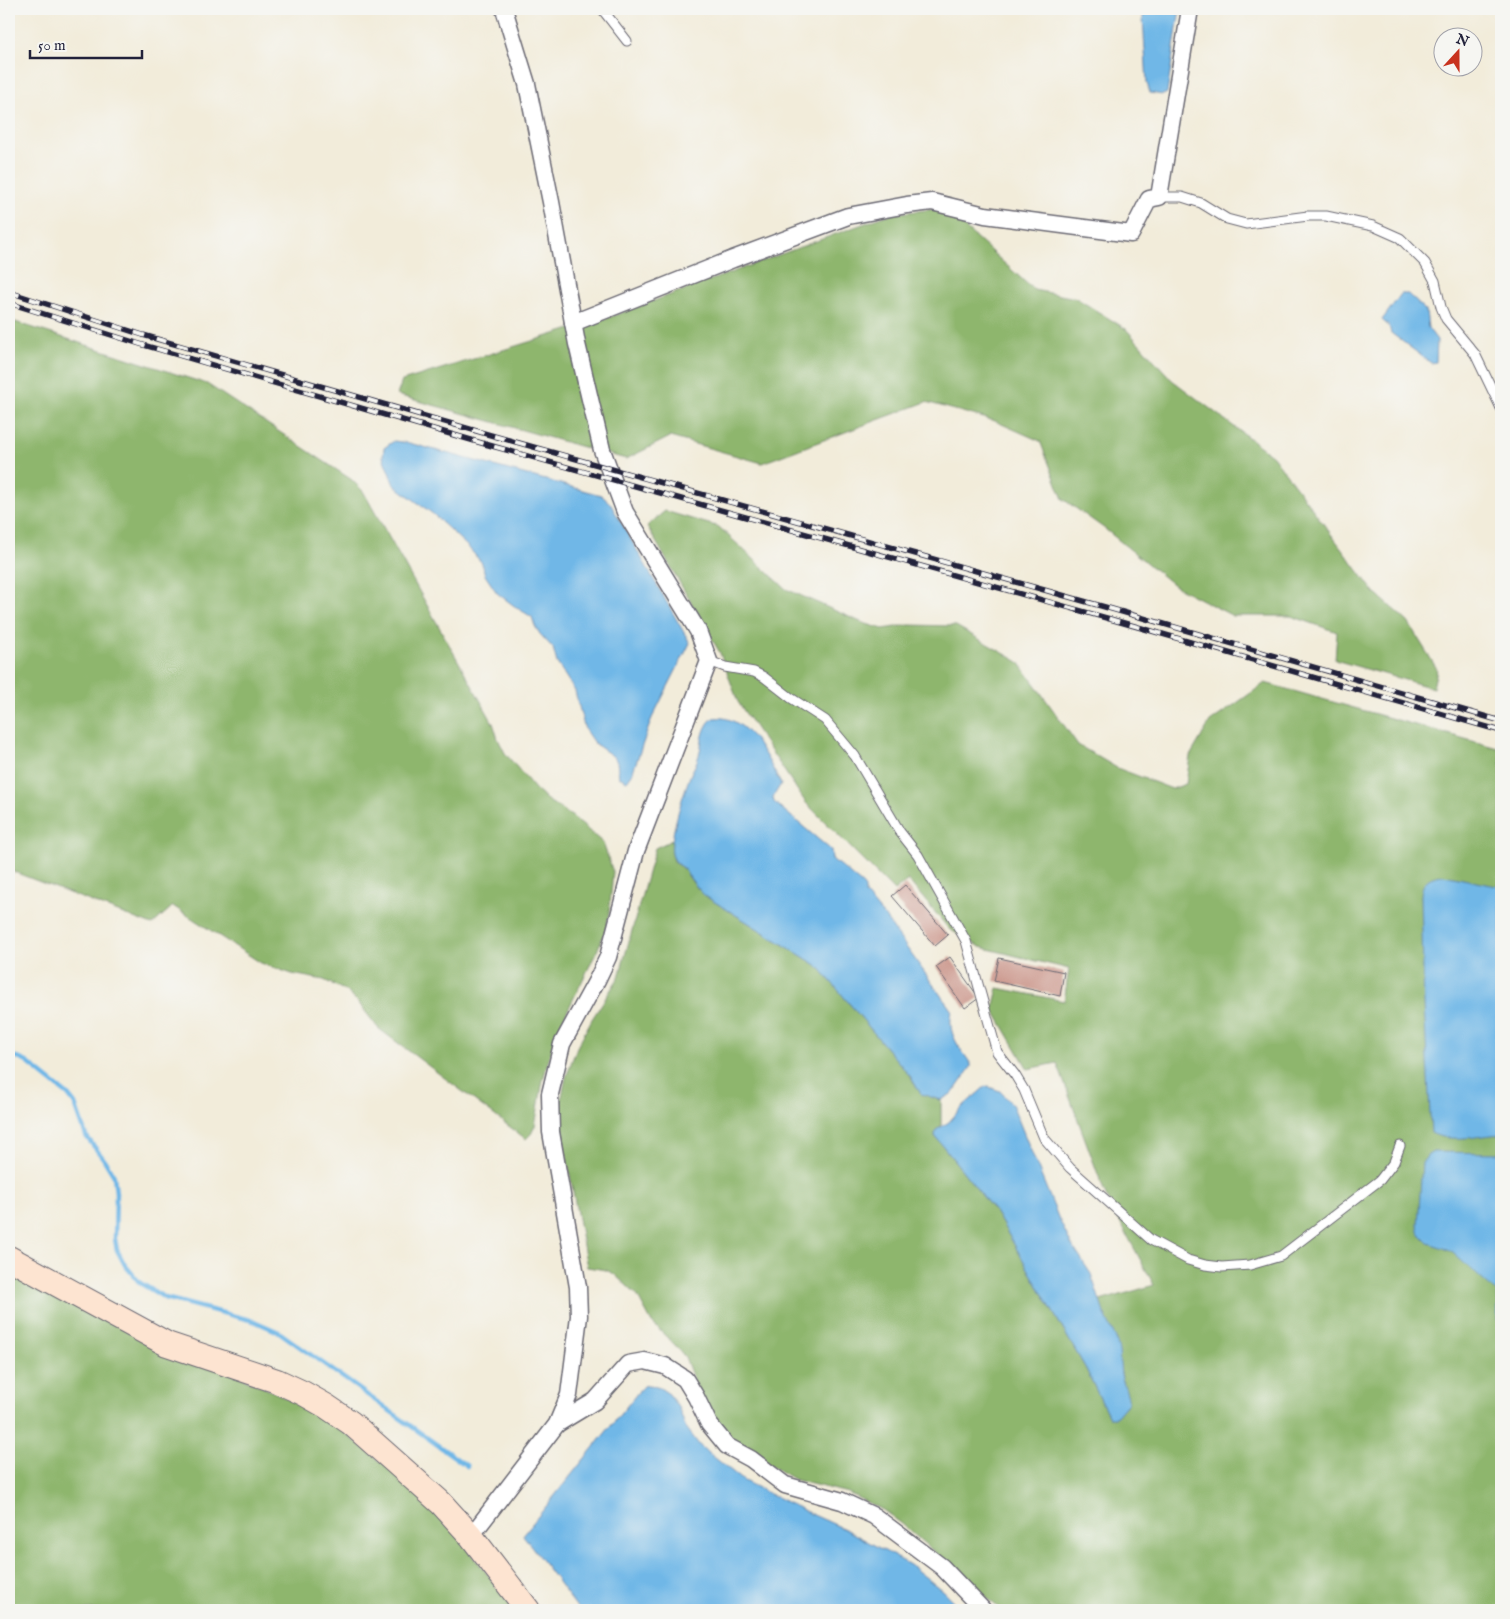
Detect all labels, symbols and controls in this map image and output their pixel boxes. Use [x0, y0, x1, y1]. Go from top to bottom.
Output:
scale bar [30, 28, 142, 60]
north arrow [1432, 28, 1482, 78]
text: N [1452, 30, 1471, 51]
text: 50 m [38, 36, 66, 55]

